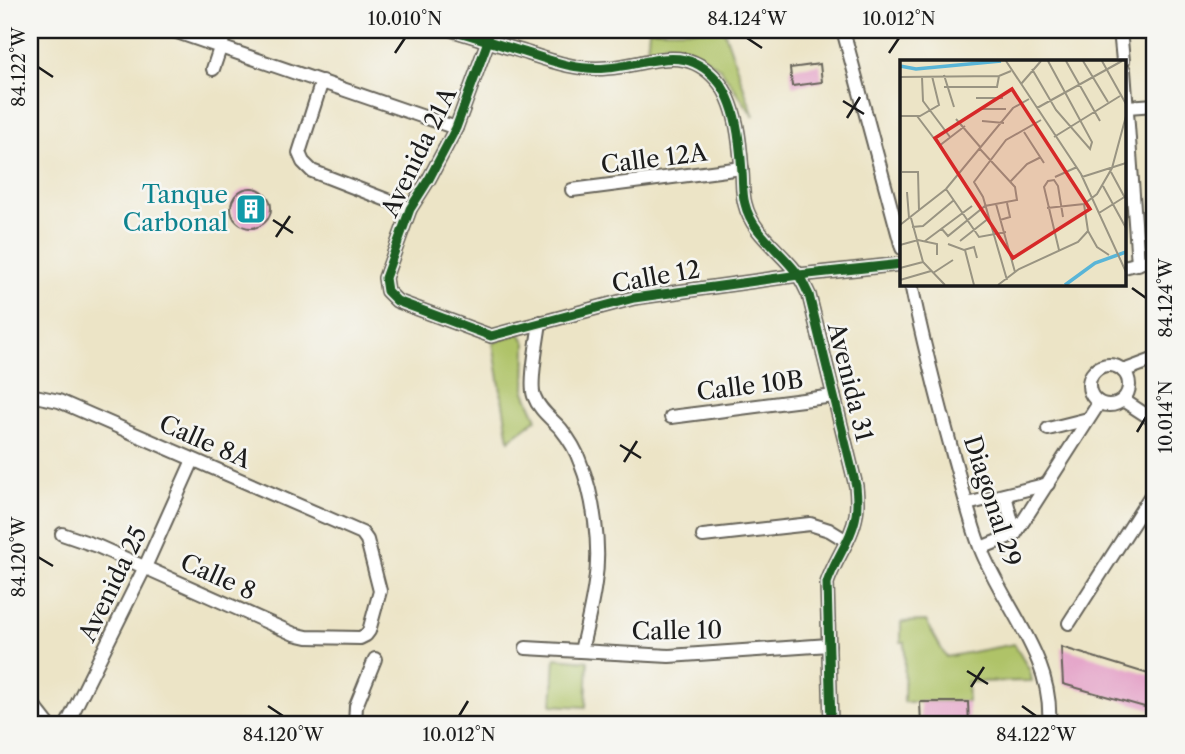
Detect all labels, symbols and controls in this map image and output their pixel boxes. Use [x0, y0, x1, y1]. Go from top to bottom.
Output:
text: 10.010°N [368, 8, 442, 30]
text: 84.124°W [707, 8, 788, 30]
text: 10.012°N [862, 8, 936, 30]
text: 84.122°W [8, 26, 30, 107]
inset map [900, 60, 1126, 285]
street label: Avenida 21A [374, 81, 463, 222]
street label: Calle 12A [599, 137, 710, 179]
place label: Tanque Carbonal [123, 180, 228, 237]
building icon: Tanque Carbonal [234, 192, 268, 226]
street label: Calle 12 [609, 254, 702, 299]
text: 84.124°W [1155, 257, 1177, 338]
street label: Avenida 31 [822, 319, 879, 444]
street label: Calle 10B [695, 365, 805, 406]
text: 10.014°N [1155, 380, 1177, 454]
street label: Calle 8A [155, 409, 257, 475]
street label: Diagonal 29 [958, 432, 1027, 570]
text: 84.120°W [8, 515, 30, 597]
street label: Avenida 25 [72, 521, 153, 647]
street label: Calle 8 [176, 547, 260, 606]
street label: Calle 10 [631, 615, 723, 646]
text: 84.120°W [243, 724, 325, 746]
text: 10.012°N [422, 724, 496, 746]
text: 84.122°W [996, 724, 1077, 746]

